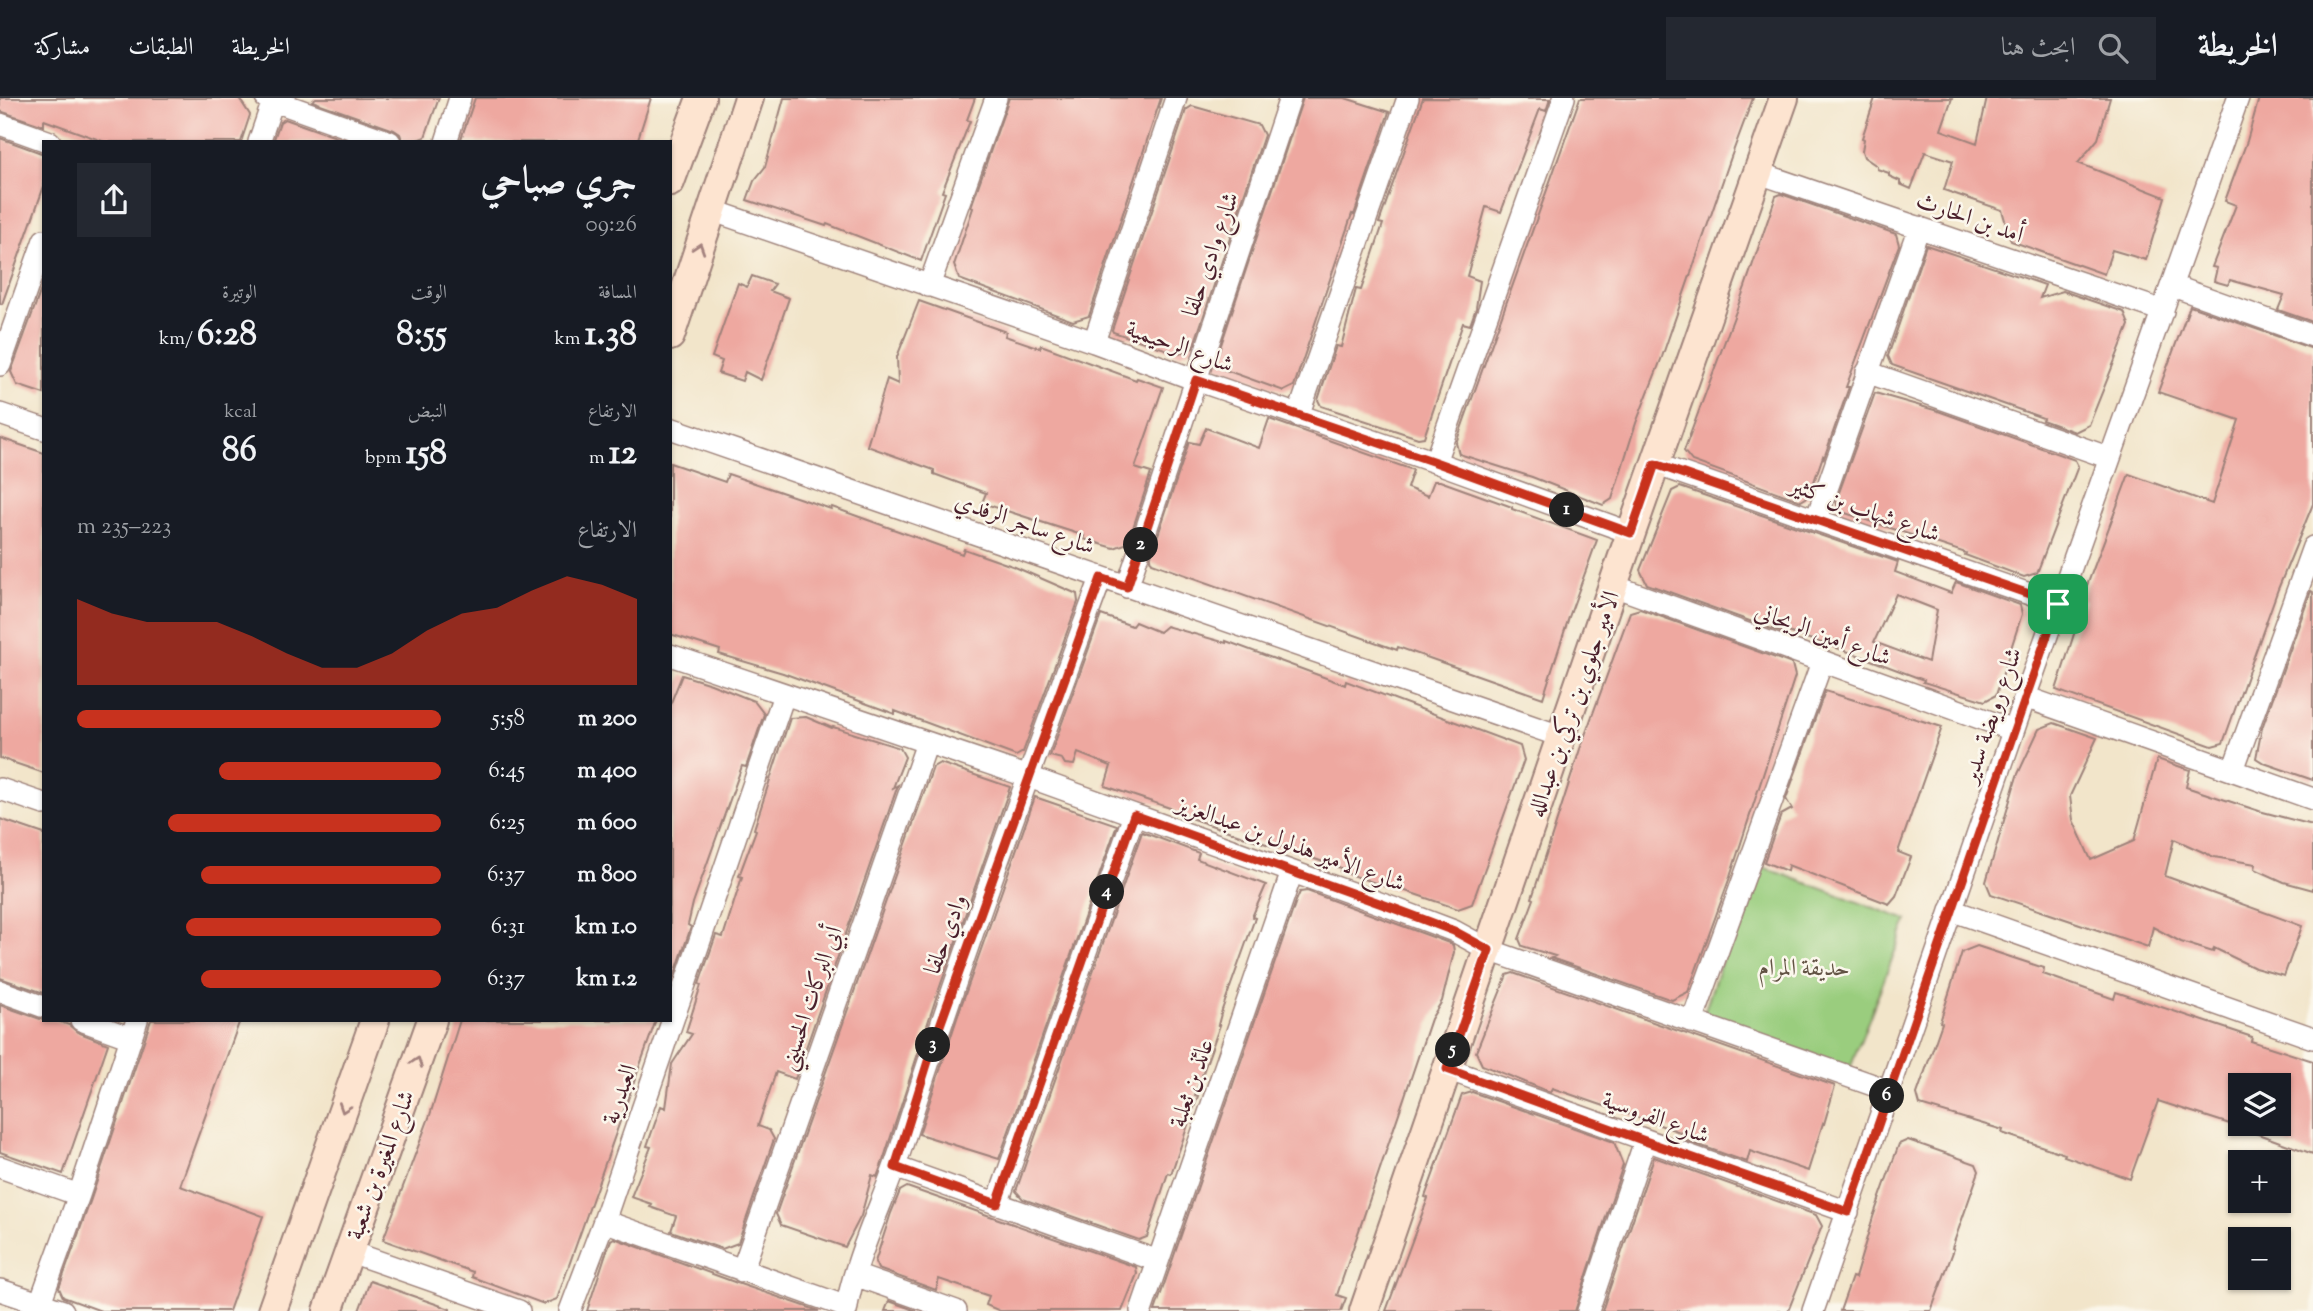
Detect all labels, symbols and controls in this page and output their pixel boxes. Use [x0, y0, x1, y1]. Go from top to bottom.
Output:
search box [1666, 17, 2156, 80]
text: الخريطة [2198, 24, 2278, 72]
icon: search [2094, 29, 2132, 67]
text: ابحث هنا [2001, 30, 2076, 67]
text: مشاركة [35, 31, 90, 65]
text: الطبقات [128, 31, 194, 65]
text: الخريطة [232, 31, 290, 65]
text: جري صباحي [481, 156, 637, 210]
button: share [77, 163, 151, 237]
street label: أمد بن الحارث [1911, 183, 2029, 253]
street label: شارع وادي حلفا [1175, 188, 1250, 322]
text: 09:26 [585, 209, 637, 242]
one-way arrow [691, 242, 705, 254]
text: الوتيرة [222, 280, 257, 307]
text: الوقت [411, 280, 447, 307]
text: المسافة [598, 280, 637, 307]
text: 6:28 [197, 310, 257, 361]
text: 8:55 [396, 310, 447, 361]
text: 1.38 [585, 310, 637, 361]
street label: شارع الرحيمية [1121, 313, 1238, 384]
text: /km [159, 326, 197, 353]
text: km [554, 326, 585, 353]
text: kcal [224, 399, 257, 426]
text: النبض [408, 399, 447, 426]
text: الارتفاع [588, 399, 637, 426]
text: 86 [222, 426, 257, 477]
text: 158 [406, 429, 447, 480]
text: 12 [609, 429, 637, 480]
text: bpm [365, 445, 406, 472]
text: m [589, 445, 609, 472]
street label: شارع شهاب بن كثير [1782, 468, 1944, 553]
street label: شارع ساجر الرفدي [949, 485, 1099, 566]
pin: 1 [1550, 492, 1584, 528]
text: 1 [1563, 496, 1570, 523]
text: 223–235 m [77, 511, 171, 544]
text: الارتفاع [577, 515, 637, 548]
pin: 2 [1124, 528, 1158, 562]
text: 2 [1136, 531, 1145, 558]
pin [2028, 574, 2088, 634]
icon: arrive [2039, 585, 2077, 623]
street label: الأمير جلوي بن تركي بن عبدالله [1519, 587, 1630, 822]
street label: شارع أمين الريحاني [1749, 594, 1896, 677]
street label: شارع رويضة سدير [1953, 643, 2033, 791]
text: 5:58 [492, 703, 525, 736]
text: 200 m [578, 703, 637, 736]
text: 6:45 [488, 755, 525, 788]
text: 400 m [577, 755, 637, 788]
street label: شارع الأمير هذلول بن عبدالعزيز [1168, 786, 1410, 903]
text: 6:25 [489, 807, 525, 840]
text: 600 m [577, 807, 637, 840]
text: 6:37 [487, 859, 525, 892]
text: 800 m [577, 859, 637, 892]
pin: 4 [1090, 874, 1124, 910]
text: 4 [1102, 878, 1111, 905]
street label: وادي حلفا [917, 890, 977, 979]
text: 6:31 [491, 911, 525, 944]
text: 1.0 km [575, 911, 637, 944]
street label: أبي البركات الحسيني [769, 921, 855, 1076]
park label: حديقة المرام [1758, 952, 1850, 988]
text: 6:37 [487, 963, 525, 996]
text: 1.2 km [576, 963, 637, 996]
pin: 3 [916, 1028, 950, 1062]
text: 3 [929, 1031, 936, 1058]
pin: 5 [1436, 1032, 1470, 1068]
street label: عائذ بن ثعلبة [1162, 1035, 1224, 1133]
text: 5 [1449, 1036, 1456, 1063]
one-way arrow [409, 1056, 423, 1069]
street label: العبدرية [595, 1060, 647, 1129]
map controls [2228, 1073, 2291, 1290]
button: layers [2228, 1073, 2291, 1136]
pin: 6 [1870, 1079, 1904, 1114]
text: 6 [1882, 1082, 1891, 1109]
street label: شارع الفروسية [1597, 1084, 1714, 1155]
street label: شارع المغيرة بن شعبة [339, 1086, 426, 1246]
one-way arrow [338, 1101, 352, 1113]
button: + [2228, 1150, 2291, 1213]
button: − [2228, 1227, 2291, 1290]

